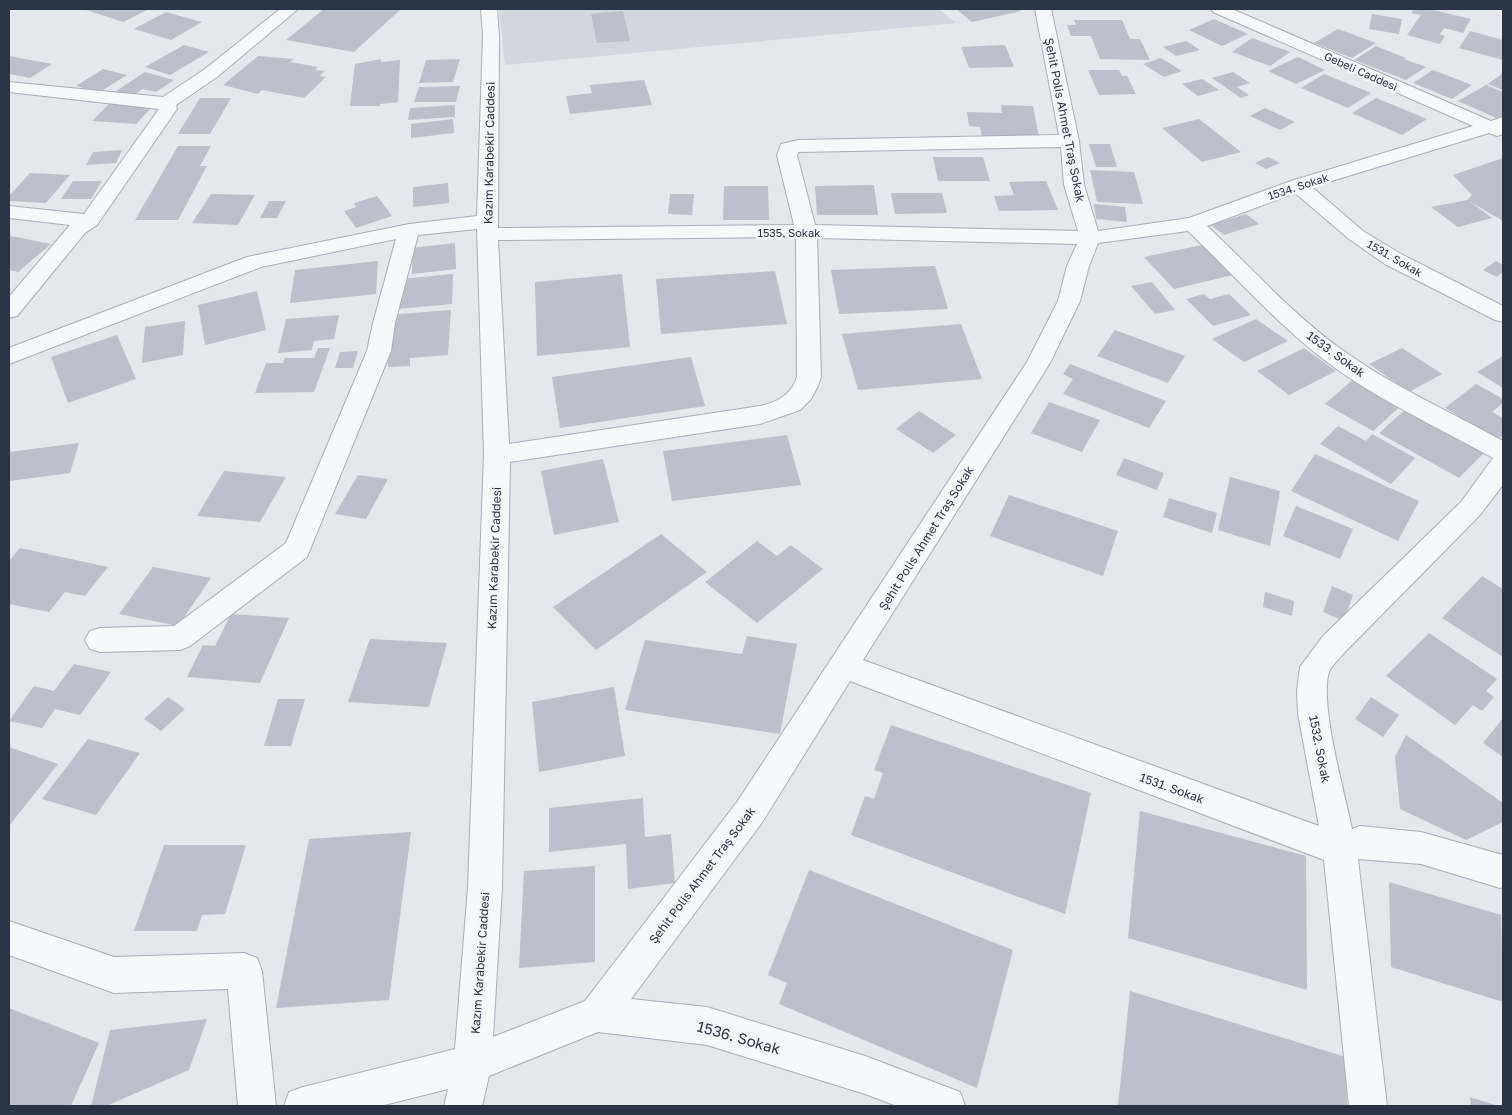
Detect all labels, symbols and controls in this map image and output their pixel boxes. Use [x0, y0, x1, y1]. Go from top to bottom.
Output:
street label: Şehit Polis Ahmet Traş Sokak [1042, 36, 1088, 204]
street label: Gebeli Caddesi [1322, 49, 1400, 93]
street label: Kazım Karabekir Caddesi [480, 82, 498, 224]
street label: 1534. Sokak [1266, 170, 1330, 202]
street label: 1535. Sokak [758, 226, 820, 239]
street label: 1531. Sokak [1365, 237, 1425, 279]
street label: 1533. Sokak [1304, 328, 1368, 380]
street label: Şehit Polis Ahmet Traş Sokak [875, 463, 977, 613]
street label: Kazım Karabekir Caddesi [484, 487, 504, 629]
street label: 1532. Sokak [1306, 714, 1334, 784]
street label: 1531. Sokak [1138, 769, 1206, 807]
street label: Şehit Polis Ahmet Traş Sokak [646, 803, 758, 946]
street label: Kazım Karabekir Caddesi [468, 891, 492, 1035]
street label: 1536. Sokak [695, 1017, 783, 1058]

